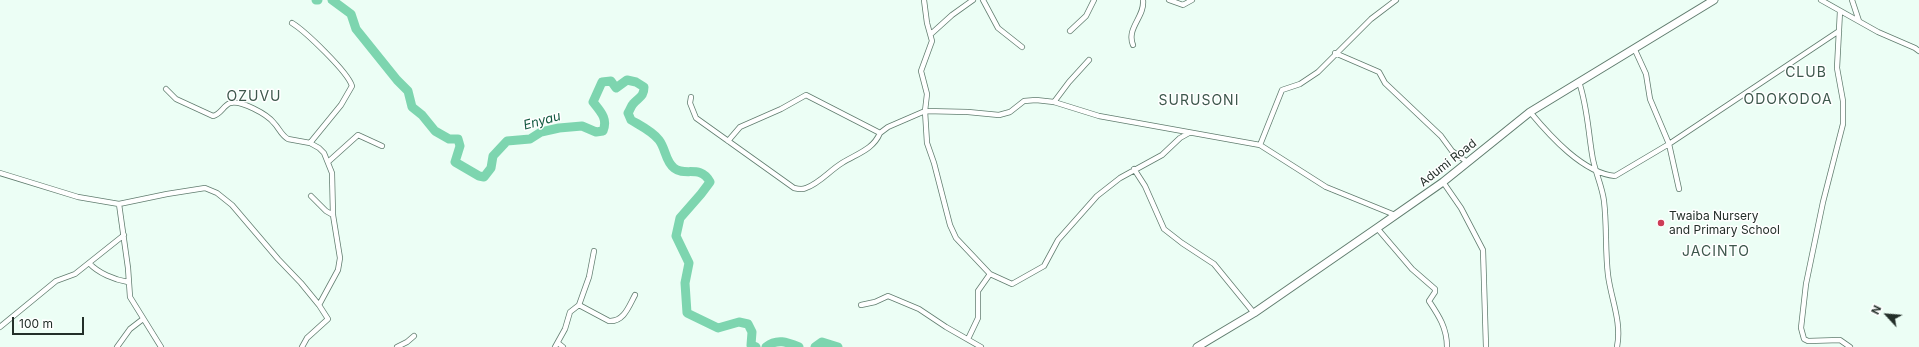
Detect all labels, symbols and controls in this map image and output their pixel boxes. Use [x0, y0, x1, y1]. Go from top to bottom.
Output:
district label: CLUB [1785, 65, 1827, 81]
district label: OZUVU [226, 89, 282, 105]
district label: ODOKODOA [1743, 92, 1833, 108]
district label: SURUSONI [1159, 93, 1239, 109]
water label: Enyau [522, 109, 562, 133]
street label: Adumi Road [1417, 136, 1479, 190]
place label: Twaiba Nursery and Primary School [1669, 209, 1780, 237]
marker: Twaiba Nursery and Primary School [1656, 218, 1666, 228]
district label: JACINTO [1682, 244, 1750, 260]
north arrow [1867, 295, 1907, 335]
text: N [1868, 303, 1884, 317]
scale bar [14, 309, 86, 335]
text: 100 m [19, 316, 53, 331]

